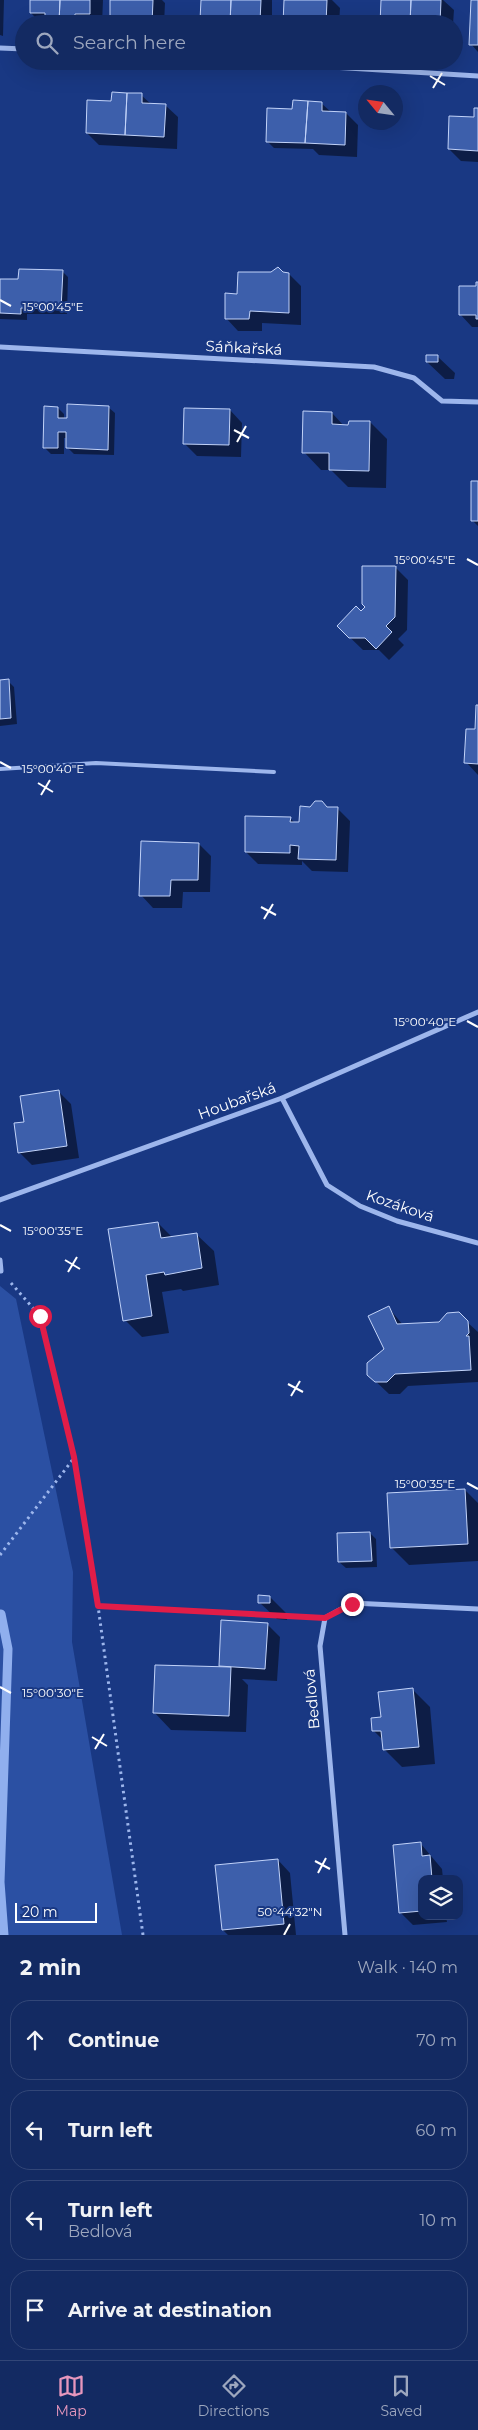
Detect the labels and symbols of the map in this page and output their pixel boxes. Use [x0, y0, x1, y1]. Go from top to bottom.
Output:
north arrow [358, 85, 403, 130]
text: 15°00'45"E [22, 299, 84, 314]
street label: Sáňkařská [205, 336, 283, 359]
text: 15°00'45"E [394, 552, 456, 567]
text: 15°00'40"E [22, 761, 84, 776]
text: 15°00'40"E [394, 1014, 456, 1029]
street label: Houbařská [195, 1078, 278, 1123]
street label: Kozáková [364, 1185, 437, 1226]
text: 15°00'35"E [23, 1223, 83, 1238]
route start [29, 1305, 52, 1328]
text: 15°00'35"E [395, 1476, 455, 1491]
route end [341, 1593, 364, 1616]
street label: Bedlová [299, 1668, 324, 1730]
text: 15°00'30"E [22, 1685, 84, 1700]
scale bar [15, 1900, 98, 1923]
text: 50°44'32"N [257, 1904, 323, 1919]

